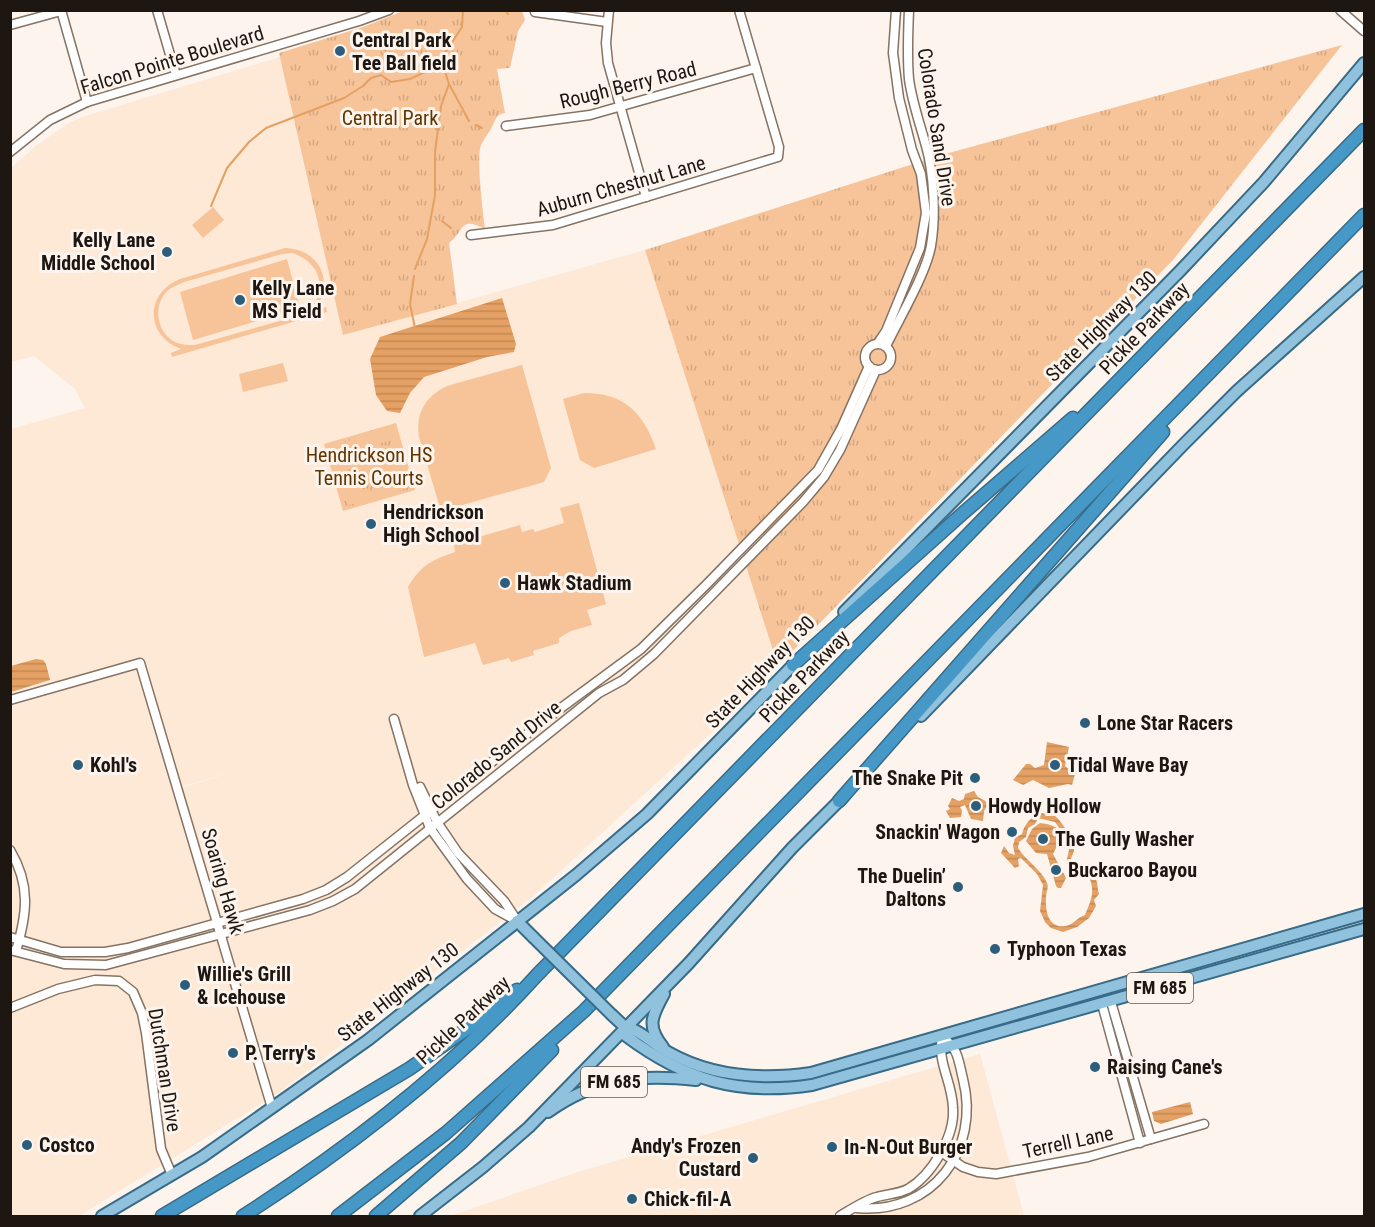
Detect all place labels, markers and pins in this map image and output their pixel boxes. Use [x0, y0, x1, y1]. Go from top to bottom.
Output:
place label: Central Park Tee Ball field [352, 28, 456, 75]
marker: Central Park Tee Ball field [333, 44, 347, 58]
place label: Kelly Lane Middle School [41, 228, 155, 275]
marker: Kelly Lane Middle School [160, 245, 174, 259]
place label: Kelly Lane MS Field [252, 276, 334, 323]
marker: Kelly Lane MS Field [233, 293, 247, 307]
place label: Hendrickson High School [383, 500, 484, 547]
marker: Hendrickson High School [364, 517, 378, 531]
place label: Hawk Stadium [517, 571, 632, 595]
marker: Hawk Stadium [498, 576, 512, 590]
place label: Lone Star Racers [1097, 711, 1233, 735]
marker: Lone Star Racers [1078, 716, 1092, 730]
place label: Kohl's [90, 753, 137, 777]
place label: Tidal Wave Bay [1067, 753, 1188, 777]
marker: Kohl's [71, 758, 85, 772]
marker: Tidal Wave Bay [1048, 758, 1062, 772]
place label: The Snake Pit [852, 766, 963, 790]
marker: The Snake Pit [968, 771, 982, 785]
place label: Howdy Hollow [988, 794, 1102, 818]
marker: Howdy Hollow [969, 799, 983, 813]
place label: Snackin' Wagon [875, 820, 1000, 844]
marker: Snackin' Wagon [1005, 825, 1019, 839]
place label: The Gully Washer [1055, 827, 1195, 851]
marker: The Gully Washer [1036, 832, 1050, 846]
place label: Buckaroo Bayou [1068, 858, 1197, 882]
marker: Buckaroo Bayou [1049, 863, 1063, 877]
place label: The Duelin’ Daltons [857, 864, 946, 911]
marker: The Duelin’ Daltons [951, 880, 965, 894]
place label: Typhoon Texas [1007, 937, 1127, 961]
marker: Typhoon Texas [988, 942, 1002, 956]
place label: Willie's Grill & Icehouse [197, 962, 291, 1009]
marker: Willie's Grill & Icehouse [178, 978, 192, 992]
place label: P. Terry's [245, 1041, 316, 1065]
marker: P. Terry's [226, 1046, 240, 1060]
place label: Raising Cane's [1107, 1055, 1223, 1079]
marker: Raising Cane's [1088, 1060, 1102, 1074]
place label: Costco [39, 1133, 95, 1157]
place label: Andy's Frozen Custard [631, 1134, 741, 1181]
place label: In-N-Out Burger [844, 1135, 973, 1159]
marker: Costco [20, 1138, 34, 1152]
marker: In-N-Out Burger [825, 1140, 839, 1154]
marker: Andy's Frozen Custard [746, 1151, 760, 1165]
place label: Chick-fil-A [644, 1187, 731, 1211]
marker: Chick-fil-A [625, 1192, 639, 1206]

